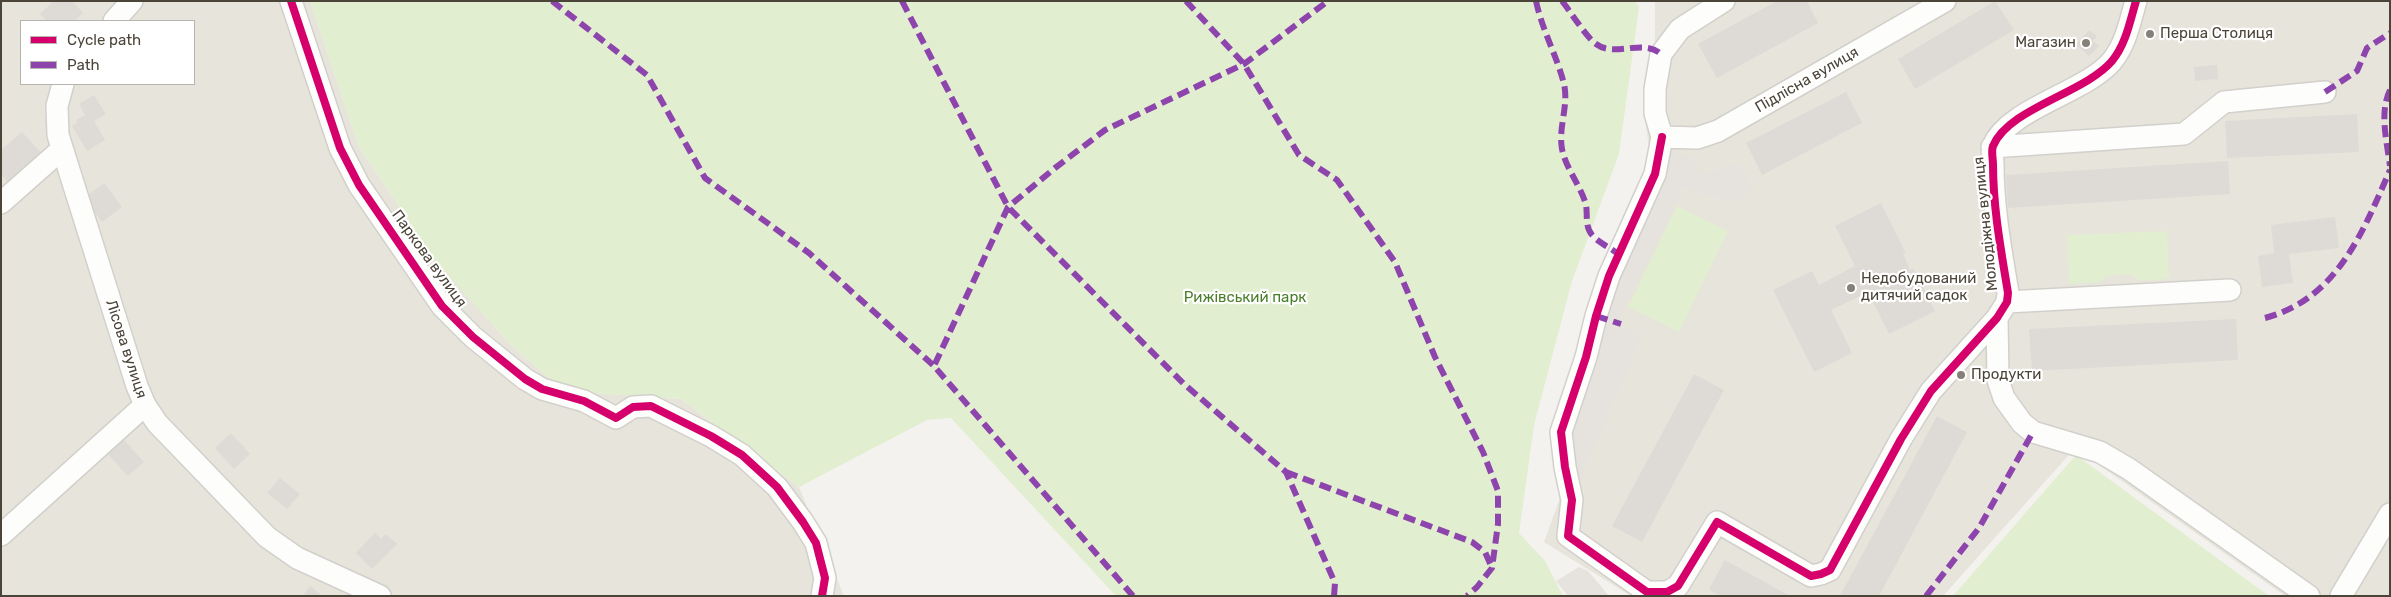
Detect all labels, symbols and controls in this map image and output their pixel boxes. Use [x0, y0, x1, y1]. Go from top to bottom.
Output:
legend [20, 20, 195, 85]
place label: Перша Столиця [2160, 25, 2273, 43]
marker: Перша Столиця [2144, 28, 2156, 40]
text: Cycle path [67, 31, 141, 49]
place label: Магазин [2015, 34, 2076, 52]
marker: Магазин [2080, 37, 2092, 49]
street label: Підлісна вулиця [1752, 43, 1862, 117]
text: Path [67, 56, 100, 74]
street label: Молодіжна вулиця [1970, 156, 2002, 292]
street label: Паркова вулиця [388, 207, 470, 311]
place label: Недобудований дитячий садок [1861, 270, 1976, 305]
marker: Недобудований дитячий садок [1845, 282, 1857, 294]
park label: Рижівський парк [1184, 289, 1306, 307]
street label: Лісова вулиця [102, 297, 150, 401]
place label: Продукти [1971, 366, 2041, 384]
marker: Продукти [1955, 369, 1967, 381]

